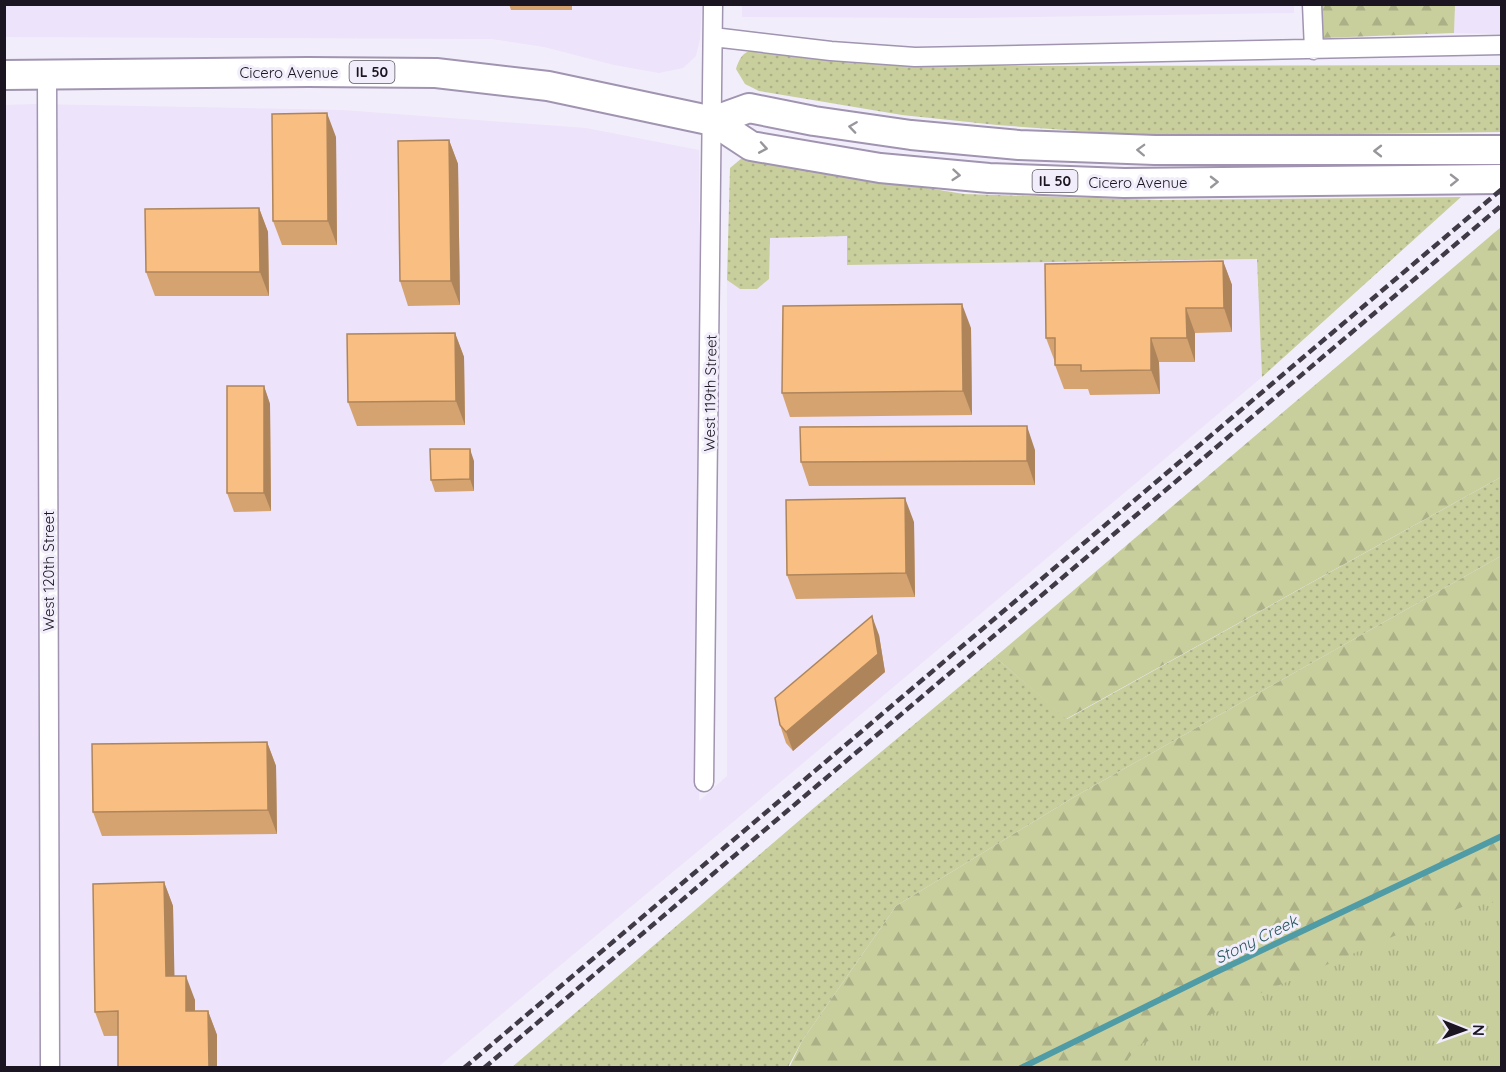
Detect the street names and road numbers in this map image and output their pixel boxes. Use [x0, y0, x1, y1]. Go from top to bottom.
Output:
road number: IL 50 [350, 61, 394, 83]
street label: Cicero Avenue [239, 63, 339, 82]
road number: IL 50 [1032, 170, 1078, 192]
street label: Cicero Avenue [1088, 173, 1188, 192]
street label: West 119th Street [699, 334, 721, 452]
street label: West 120th Street [39, 511, 58, 631]

